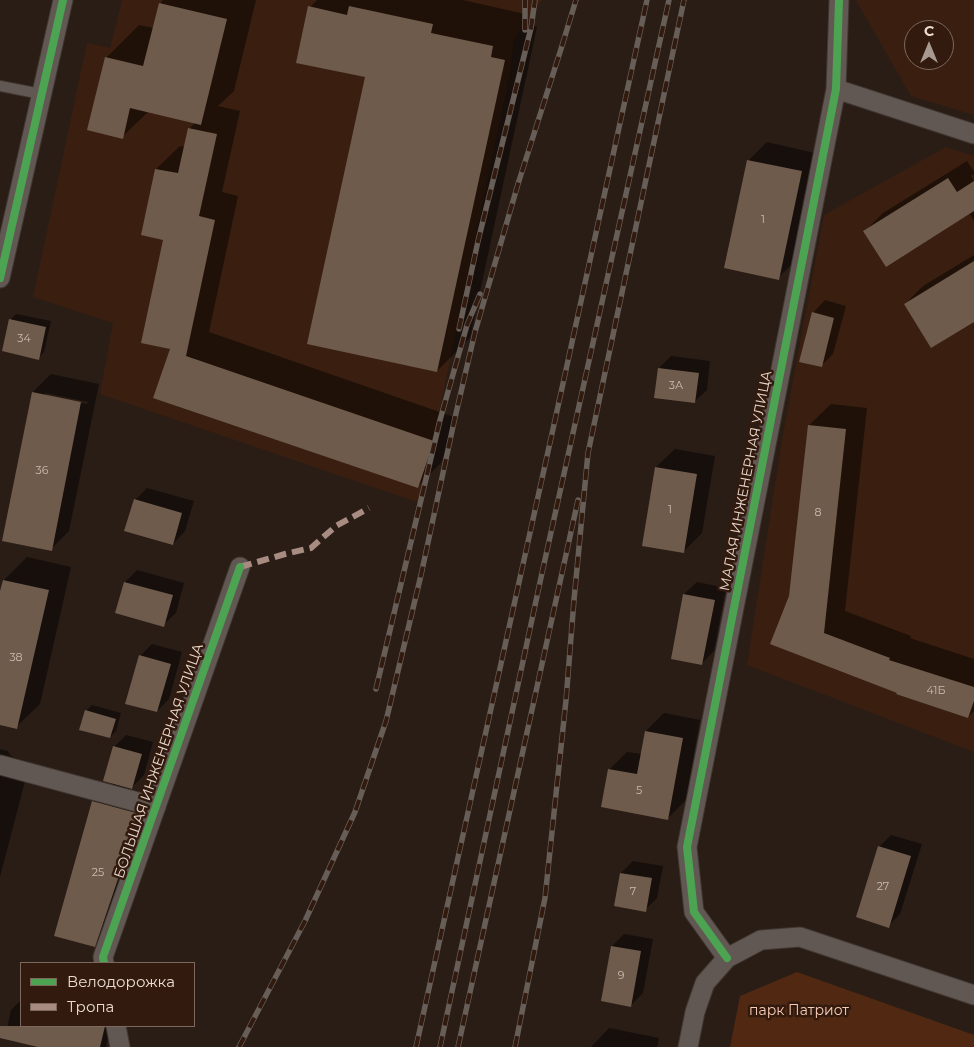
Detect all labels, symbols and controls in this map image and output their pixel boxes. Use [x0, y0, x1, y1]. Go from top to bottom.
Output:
north arrow [904, 20, 954, 70]
text: С [924, 22, 934, 40]
house number: 1 [761, 213, 765, 227]
house number: 34 [17, 332, 31, 346]
street label: МАЛАЯ ИНЖЕНЕРНАЯ УЛИЦА [716, 369, 776, 593]
house number: 3А [669, 379, 683, 393]
house number: 36 [36, 464, 48, 478]
house number: 1 [668, 503, 672, 517]
house number: 8 [814, 506, 822, 520]
street label: БОЛЬШАЯ ИНЖЕНЕРНАЯ УЛИЦА [111, 641, 207, 881]
house number: 38 [9, 651, 23, 665]
house number: 41Б [927, 684, 945, 698]
house number: 5 [636, 784, 642, 798]
house number: 25 [92, 866, 104, 880]
house number: 27 [877, 880, 889, 894]
house number: 7 [630, 885, 636, 899]
legend [20, 962, 195, 1027]
house number: 9 [618, 969, 624, 983]
text: Велодорожка [67, 972, 175, 991]
text: Тропа [67, 997, 114, 1016]
park label: парк Патриот [749, 1003, 849, 1019]

